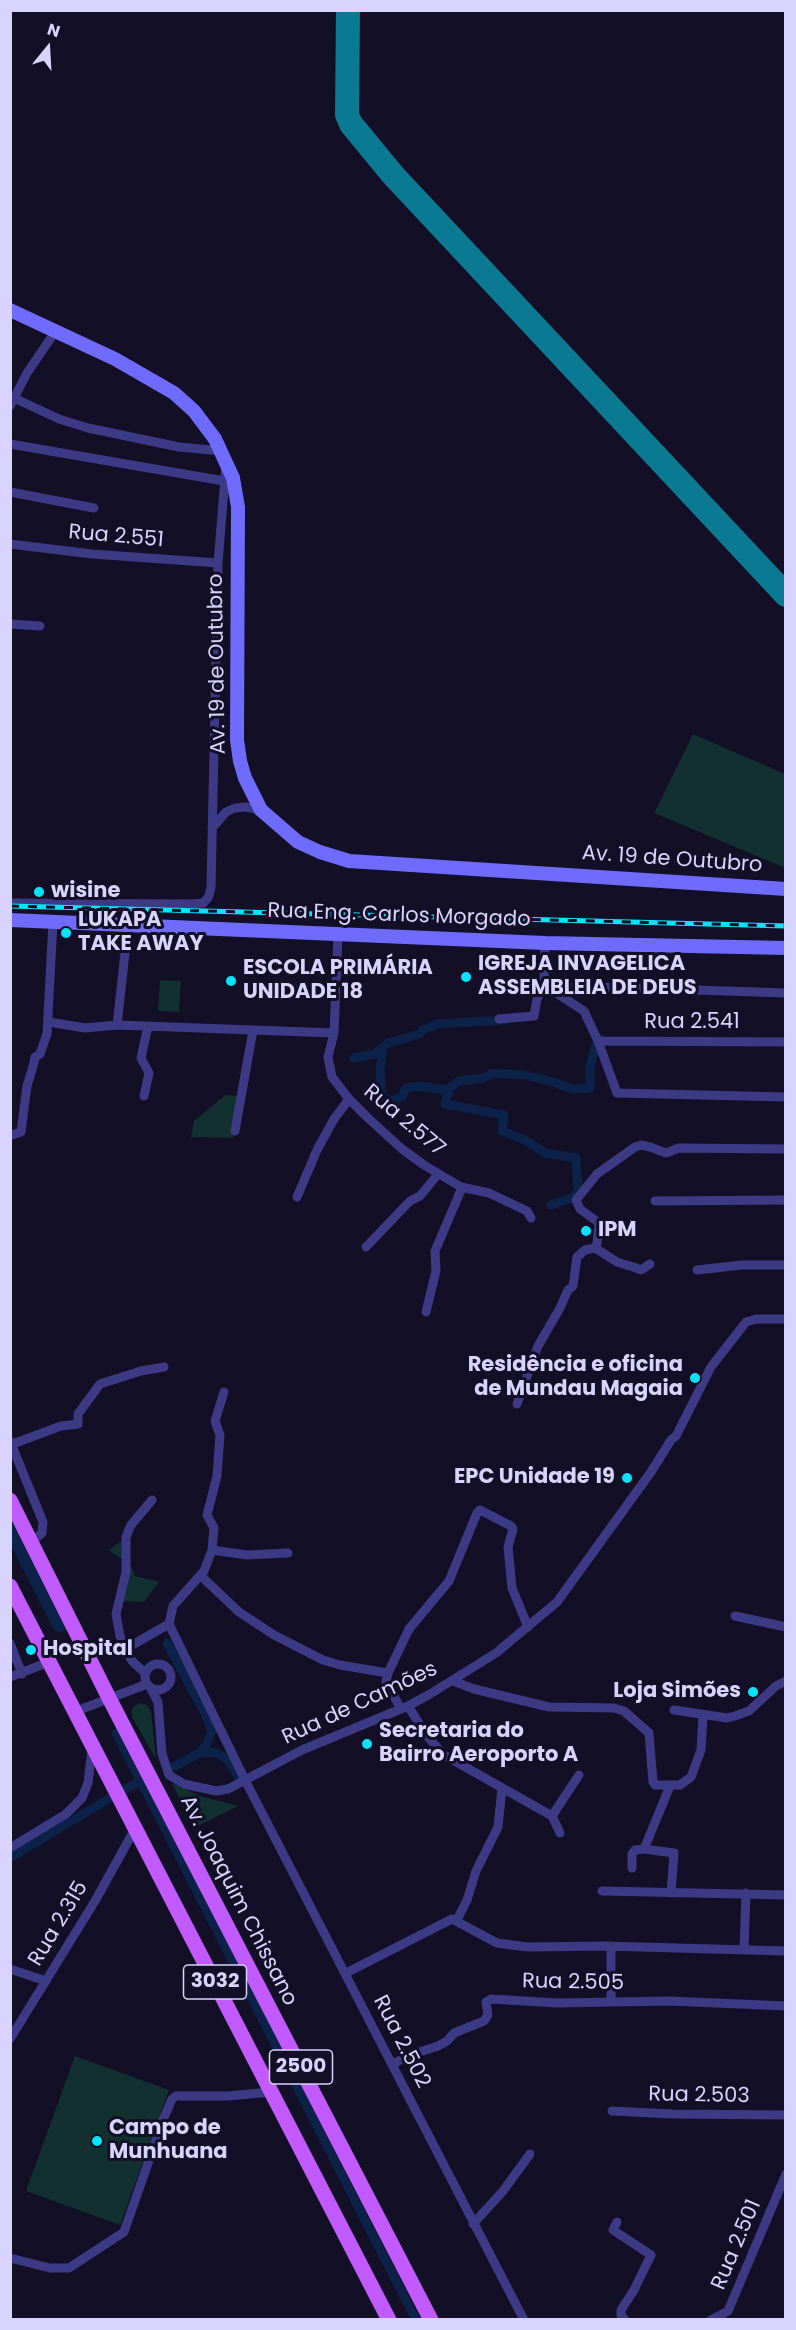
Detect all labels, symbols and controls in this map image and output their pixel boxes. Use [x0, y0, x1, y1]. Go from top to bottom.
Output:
north arrow [18, 18, 78, 78]
text: N [44, 18, 63, 43]
street label: Rua 2.551 [67, 520, 165, 554]
street label: Av. 19 de Outubro [204, 573, 232, 755]
street label: Av. 19 de Outubro [581, 841, 763, 879]
place label: wisine [51, 879, 120, 905]
marker: wisine [32, 885, 46, 899]
street label: Rua Eng. Carlos Morgado [267, 899, 531, 933]
place label: LUKAPA TAKE AWAY [78, 908, 203, 958]
marker: LUKAPA TAKE AWAY [59, 926, 73, 940]
place label: IGREJA INVAGELICA ASSEMBLEIA DE DEUS [478, 952, 697, 1002]
place label: ESCOLA PRIMÁRIA UNIDADE 18 [243, 956, 433, 1006]
marker: IGREJA INVAGELICA ASSEMBLEIA DE DEUS [459, 970, 473, 984]
marker: ESCOLA PRIMÁRIA UNIDADE 18 [224, 974, 238, 988]
street label: Rua 2.541 [644, 1010, 740, 1036]
street label: Rua 2.577 [358, 1080, 450, 1162]
place label: IPM [598, 1218, 637, 1244]
marker: IPM [579, 1224, 593, 1238]
place label: Residência e oficina de Mundau Magaia [468, 1353, 683, 1403]
marker: Residência e oficina de Mundau Magaia [688, 1371, 702, 1385]
place label: EPC Unidade 19 [454, 1465, 615, 1491]
marker: EPC Unidade 19 [620, 1471, 634, 1485]
place label: Hospital [43, 1637, 133, 1663]
marker: Hospital [24, 1643, 38, 1657]
street label: Rua de Camões [278, 1657, 442, 1751]
place label: Loja Simões [613, 1679, 741, 1705]
marker: Loja Simões [746, 1685, 760, 1699]
place label: Secretaria do Bairro Aeroporto A [379, 1719, 578, 1769]
marker: Secretaria do Bairro Aeroporto A [360, 1737, 374, 1751]
street label: Av. Joaquim Chissano [174, 1792, 302, 2010]
street label: Rua 2.315 [24, 1877, 94, 1971]
road number: 3032 [184, 1965, 246, 1999]
street label: Rua 2.505 [522, 1970, 624, 1996]
street label: Rua 2.502 [367, 1991, 435, 2093]
road number: 2500 [270, 2050, 332, 2084]
street label: Rua 2.503 [648, 2083, 750, 2109]
place label: Campo de Munhuana [109, 2116, 228, 2166]
marker: Campo de Munhuana [90, 2134, 104, 2148]
street label: Rua 2.501 [707, 2196, 767, 2294]

